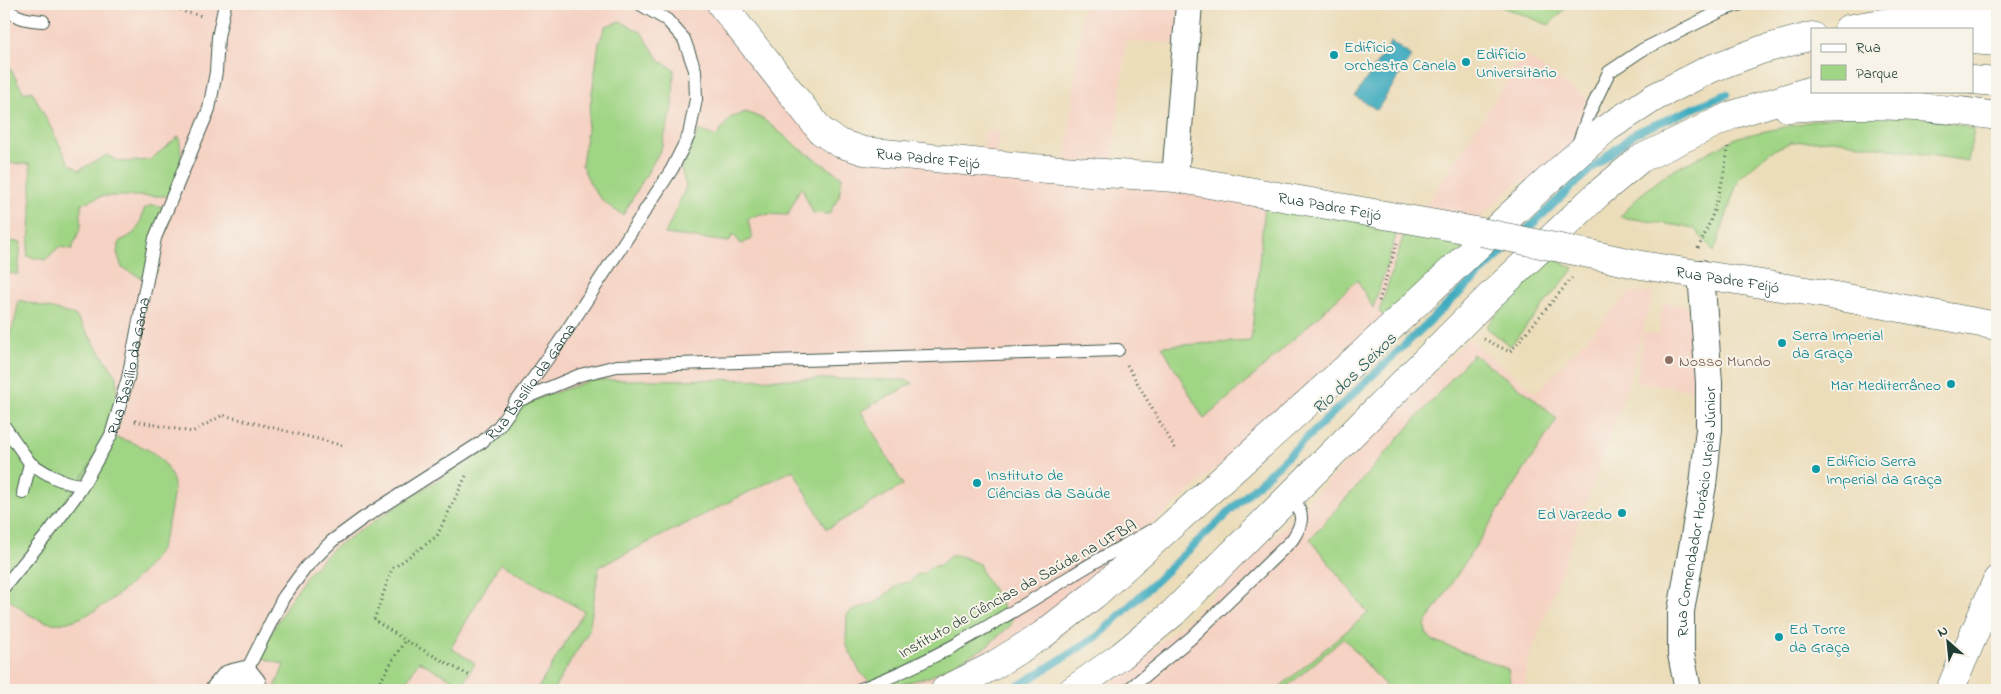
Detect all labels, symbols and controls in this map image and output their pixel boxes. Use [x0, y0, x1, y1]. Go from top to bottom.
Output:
legend [1811, 28, 1974, 92]
place label: Edifício Orchestra Canela [1344, 36, 1456, 78]
text: Rua [1856, 37, 1881, 59]
place label: Edifício Universitario [1476, 43, 1557, 85]
marker: Edifício Orchestra Canela [1328, 49, 1340, 61]
marker: Edifício Universitario [1460, 56, 1472, 68]
text: Parque [1856, 63, 1898, 85]
street label: Rua Padre Feijó [875, 142, 981, 177]
street label: Rua Padre Feijó [1276, 186, 1383, 228]
street label: Rua Padre Feijó [1674, 261, 1781, 301]
street label: Rua Basílio da Gama [102, 295, 157, 438]
street label: Rua Basílio da Gama [481, 319, 583, 447]
place label: Serra Imperial da Graça [1792, 324, 1884, 366]
water label: Rio dos Seixos [1307, 327, 1404, 422]
marker: Serra Imperial da Graça [1776, 337, 1788, 349]
place label: Nosso Mundo [1679, 350, 1771, 374]
marker: Nosso Mundo [1663, 354, 1675, 366]
place label: Mar Mediterrâneo [1830, 374, 1941, 398]
marker: Mar Mediterrâneo [1945, 378, 1957, 390]
street label: Rua Comendador Horácio Urpia Júnior [1671, 387, 1723, 637]
place label: Edifício Serra Imperial da Graça [1826, 450, 1942, 492]
marker: Edifício Serra Imperial da Graça [1810, 463, 1822, 475]
place label: Instituto de Ciências da Saúde [987, 464, 1111, 506]
marker: Instituto de Ciências da Saúde [971, 477, 983, 489]
place label: Ed Varzedo [1537, 503, 1612, 527]
marker: Ed Varzedo [1616, 507, 1628, 519]
street label: Instituto de Ciências da Saúde na UFBA [894, 514, 1142, 666]
north arrow [1924, 616, 1974, 666]
place label: Ed Torre da Graça [1789, 618, 1850, 660]
text: N [1934, 620, 1952, 643]
marker: Ed Torre da Graça [1773, 631, 1785, 643]

